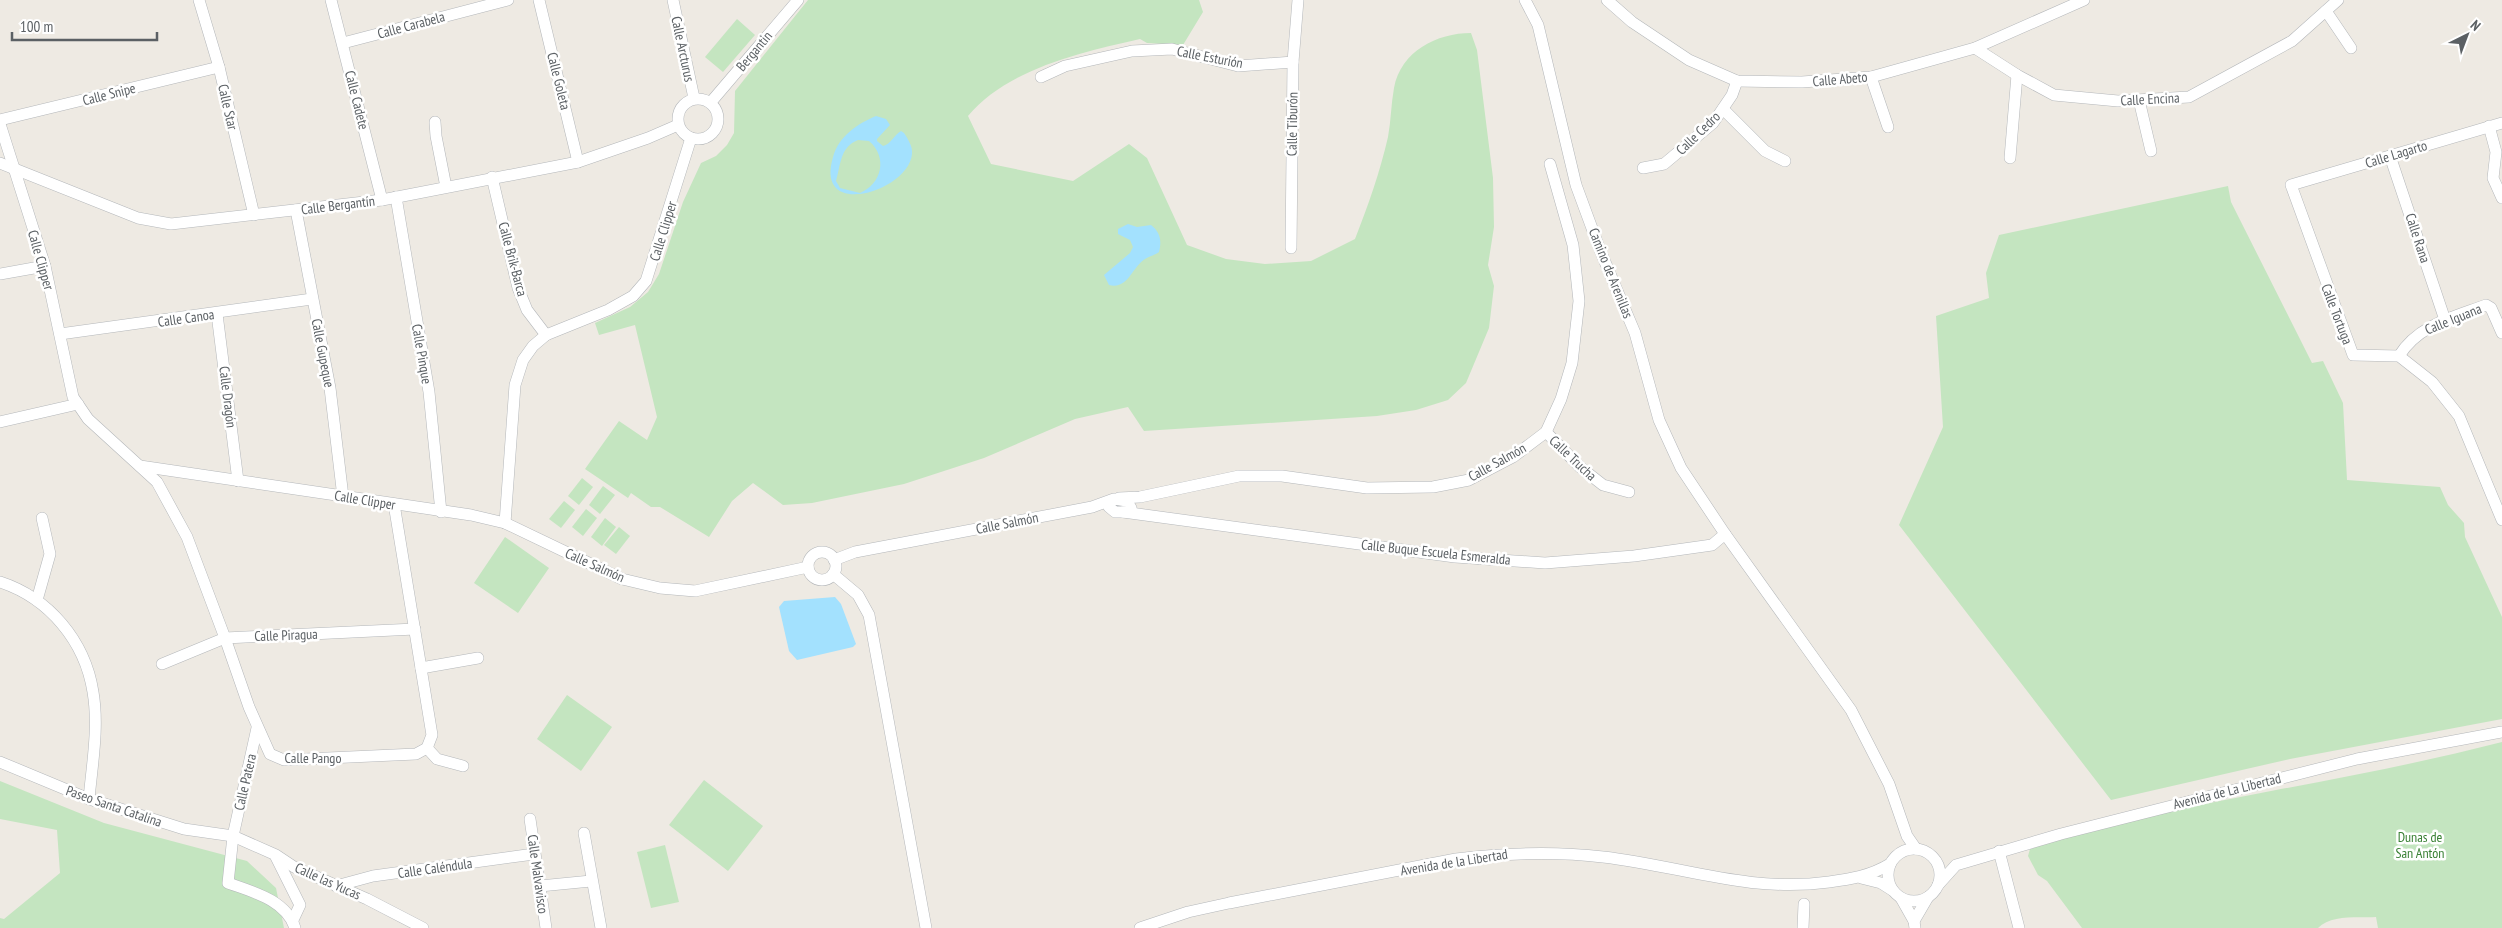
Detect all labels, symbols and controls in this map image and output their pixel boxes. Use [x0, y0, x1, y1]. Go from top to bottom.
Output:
street label: Calle Carabela [375, 7, 447, 43]
scale bar [12, 10, 158, 42]
north arrow [2442, 10, 2492, 60]
street label: Calle Arcturus [667, 14, 699, 84]
text: N [2467, 16, 2485, 35]
text: 100 m [20, 17, 53, 36]
street label: Bergantin [732, 27, 776, 75]
street label: Calle Esturión [1175, 42, 1245, 72]
street label: Calle Goleta [543, 50, 575, 112]
street label: Calle Abeto [1812, 68, 1868, 90]
street label: Calle Cadete [341, 69, 373, 132]
street label: Calle Snipe [81, 79, 138, 109]
street label: Calle Star [214, 82, 242, 132]
street label: Calle Encina [2120, 88, 2180, 110]
street label: Calle Tiburón [1282, 92, 1302, 156]
street label: Calle Cedro [1672, 107, 1724, 159]
street label: Calle Lagarto [2363, 136, 2429, 172]
street label: Calle Bergantín [300, 192, 376, 218]
street label: Calle Clipper [645, 199, 681, 263]
street label: Calle Rana [2402, 211, 2434, 265]
street label: Calle Brik-Barca [494, 220, 532, 298]
street label: Camino de Arenillas [1585, 225, 1637, 321]
street label: Calle Clipper [24, 228, 58, 292]
street label: Calle Tortuga [2317, 281, 2357, 347]
street label: Calle Iguana [2422, 299, 2484, 339]
street label: Calle Canoa [157, 305, 215, 331]
street label: Calle Gupeque [308, 317, 339, 389]
street label: Calle Pinque [408, 323, 436, 386]
street label: Calle Dragón [215, 365, 241, 429]
street label: Calle Trucha [1545, 431, 1601, 485]
street label: Calle Salmón [1465, 439, 1529, 485]
street label: Calle Clipper [333, 486, 397, 514]
street label: Calle Salmón [974, 508, 1040, 538]
street label: Calle Buque Escuela Esmeralda [1360, 535, 1512, 569]
street label: Calle Salmón [562, 544, 628, 586]
street label: Calle Piragua [254, 625, 318, 645]
street label: Calle Pango [285, 749, 341, 767]
street label: Calle Patera [230, 752, 260, 812]
street label: Avenida de La Libertad [2171, 769, 2283, 813]
street label: Paseo Santa Catalina [64, 781, 164, 831]
park label: Dunas de San Antón [2395, 828, 2445, 862]
street label: Calle Malvavisco [524, 833, 552, 915]
street label: Avenida de la Libertad [1399, 845, 1509, 879]
street label: Calle Caléndula [397, 854, 473, 882]
street label: Calle las Yucas [292, 858, 364, 904]

